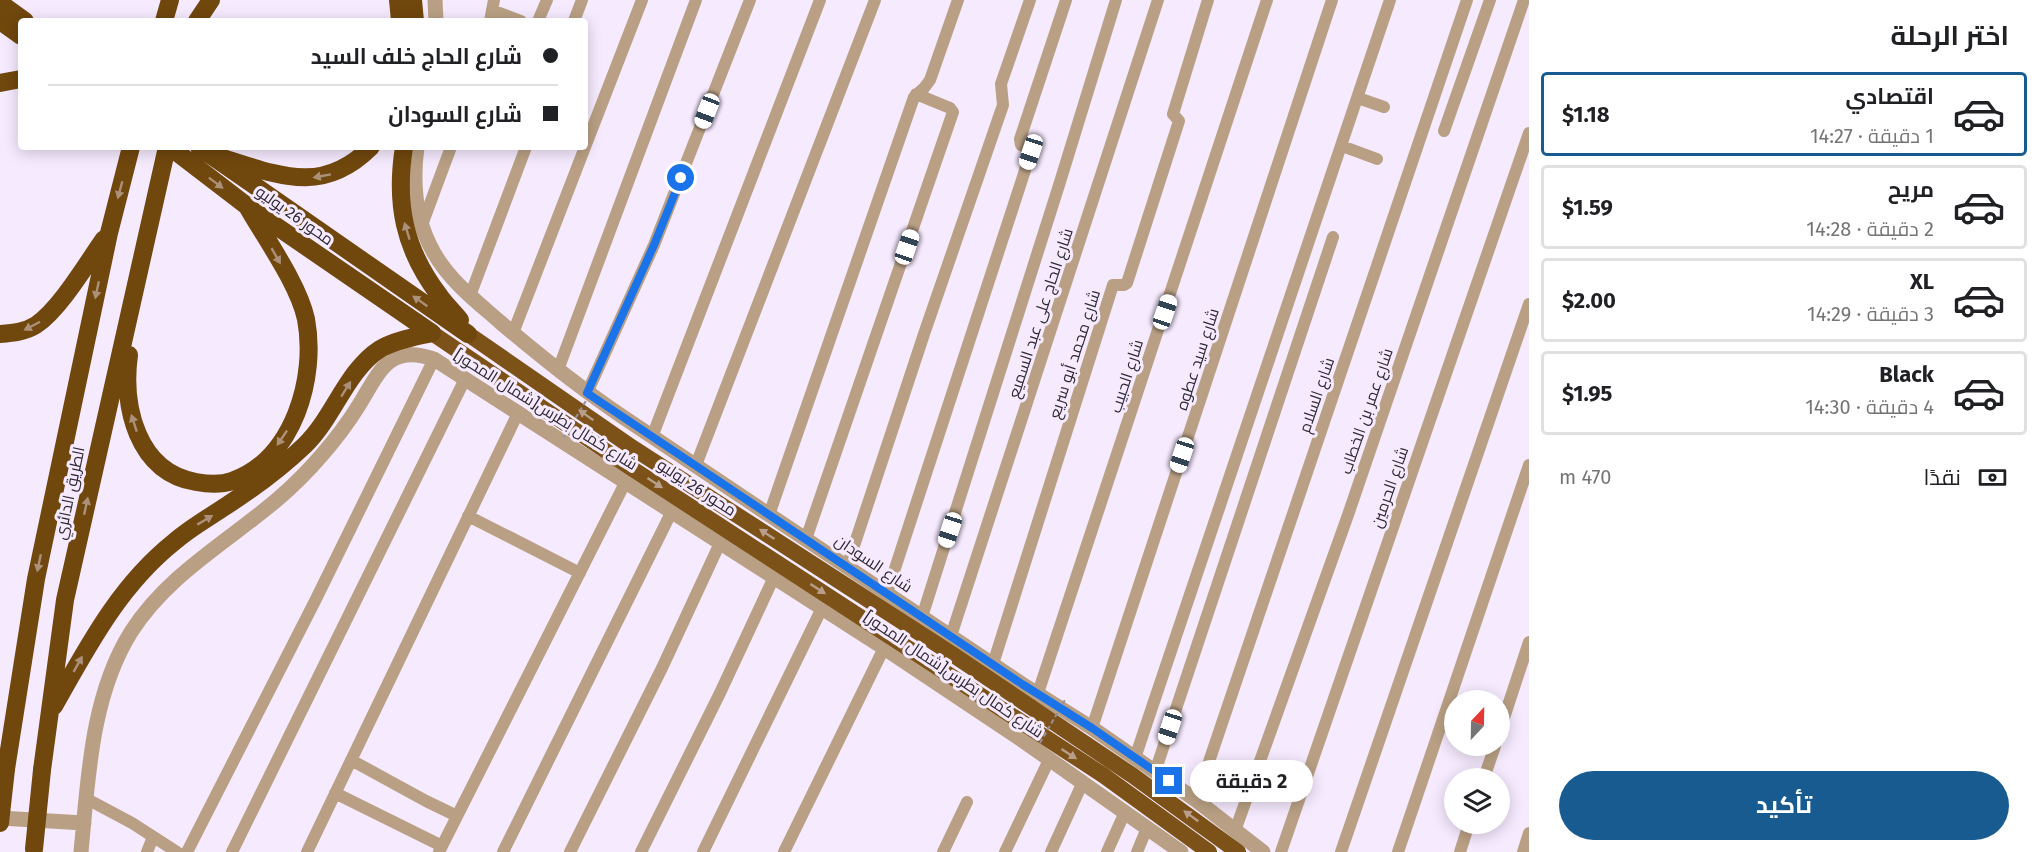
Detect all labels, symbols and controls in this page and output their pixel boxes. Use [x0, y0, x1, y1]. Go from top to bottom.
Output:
text: اختر الرحلة [1890, 20, 2009, 52]
text: شارع الحاج خلف السيد [311, 43, 522, 70]
text: اقتصادي [1845, 83, 1934, 110]
icon: car [1952, 87, 2006, 141]
car [692, 91, 722, 131]
text: شارع السودان [388, 101, 522, 128]
text: $1.18 [1562, 101, 1610, 128]
text: 1 دقيقة · 14:27 [1810, 124, 1934, 148]
car [1017, 132, 1045, 172]
route start [667, 164, 694, 191]
one-way arrow [312, 171, 331, 180]
one-way arrow [209, 176, 224, 188]
text: مريح [1888, 176, 1934, 203]
icon: car [1952, 180, 2006, 234]
one-way arrow [115, 181, 124, 199]
street label: محور 26 يوليو [252, 182, 337, 249]
text: $1.59 [1562, 194, 1613, 221]
text: 2 دقيقة · 14:28 [1806, 217, 1934, 241]
one-way arrow [402, 222, 411, 240]
street label: شارع الحاج على عبد السميع [1004, 226, 1079, 401]
car [893, 227, 921, 267]
one-way arrow [271, 248, 281, 265]
text: XL [1910, 268, 1934, 295]
icon: car [1952, 273, 2006, 327]
one-way arrow [91, 281, 101, 300]
street label: شارع محمد أبو سريع [1045, 287, 1106, 422]
text: $2.00 [1562, 287, 1616, 314]
car [1151, 292, 1179, 332]
one-way arrow [413, 295, 429, 307]
text: 3 دقيقة · 14:29 [1807, 302, 1934, 326]
street label: شارع سيد عطوه [1172, 306, 1225, 413]
one-way arrow [23, 321, 40, 331]
street label: شارع الحبيب [1106, 337, 1149, 416]
street label: شارع كمال بطرس[شمال المحور] [449, 345, 641, 476]
street label: شارع عمر بن الخطاب [1336, 346, 1399, 477]
street label: شارع السلام [1295, 355, 1340, 436]
text: Black [1879, 361, 1934, 388]
icon: car [1952, 366, 2006, 420]
text: $1.95 [1562, 380, 1612, 407]
one-way arrow [340, 381, 351, 397]
text: 4 دقيقة · 14:30 [1805, 395, 1934, 419]
one-way arrow [579, 409, 595, 421]
one-way arrow [129, 414, 138, 432]
one-way arrow [277, 430, 288, 446]
car [1168, 435, 1196, 475]
street label: شارع الحرمين [1367, 444, 1414, 531]
street label: الطريق الدائري [50, 445, 93, 542]
street label: محور 26 يوليو [654, 455, 740, 520]
icon: cash [1976, 461, 2009, 494]
text: نقدًا [1923, 464, 1961, 491]
text: 470 m [1559, 465, 1611, 489]
one-way arrow [647, 478, 663, 489]
one-way arrow [82, 496, 91, 515]
car [936, 510, 964, 550]
one-way arrow [197, 514, 213, 525]
one-way arrow [759, 528, 775, 540]
street label: شارع السودان [830, 530, 916, 598]
one-way arrow [34, 554, 43, 573]
one-way arrow [810, 584, 827, 595]
street label: شارع كمال بطرس[شمال المحور] [859, 607, 1047, 743]
one-way arrow [73, 656, 83, 673]
north arrow [1444, 690, 1510, 756]
map controls [1444, 690, 1510, 834]
car [1156, 707, 1184, 747]
one-way arrow [1061, 748, 1078, 759]
callout: 2 دقيقة [1190, 760, 1313, 802]
route end [1155, 767, 1182, 794]
button: layers [1444, 768, 1510, 834]
text: 2 دقيقة [1216, 769, 1287, 793]
button: تأكيد [1559, 771, 2009, 840]
one-way arrow [1184, 811, 1199, 823]

